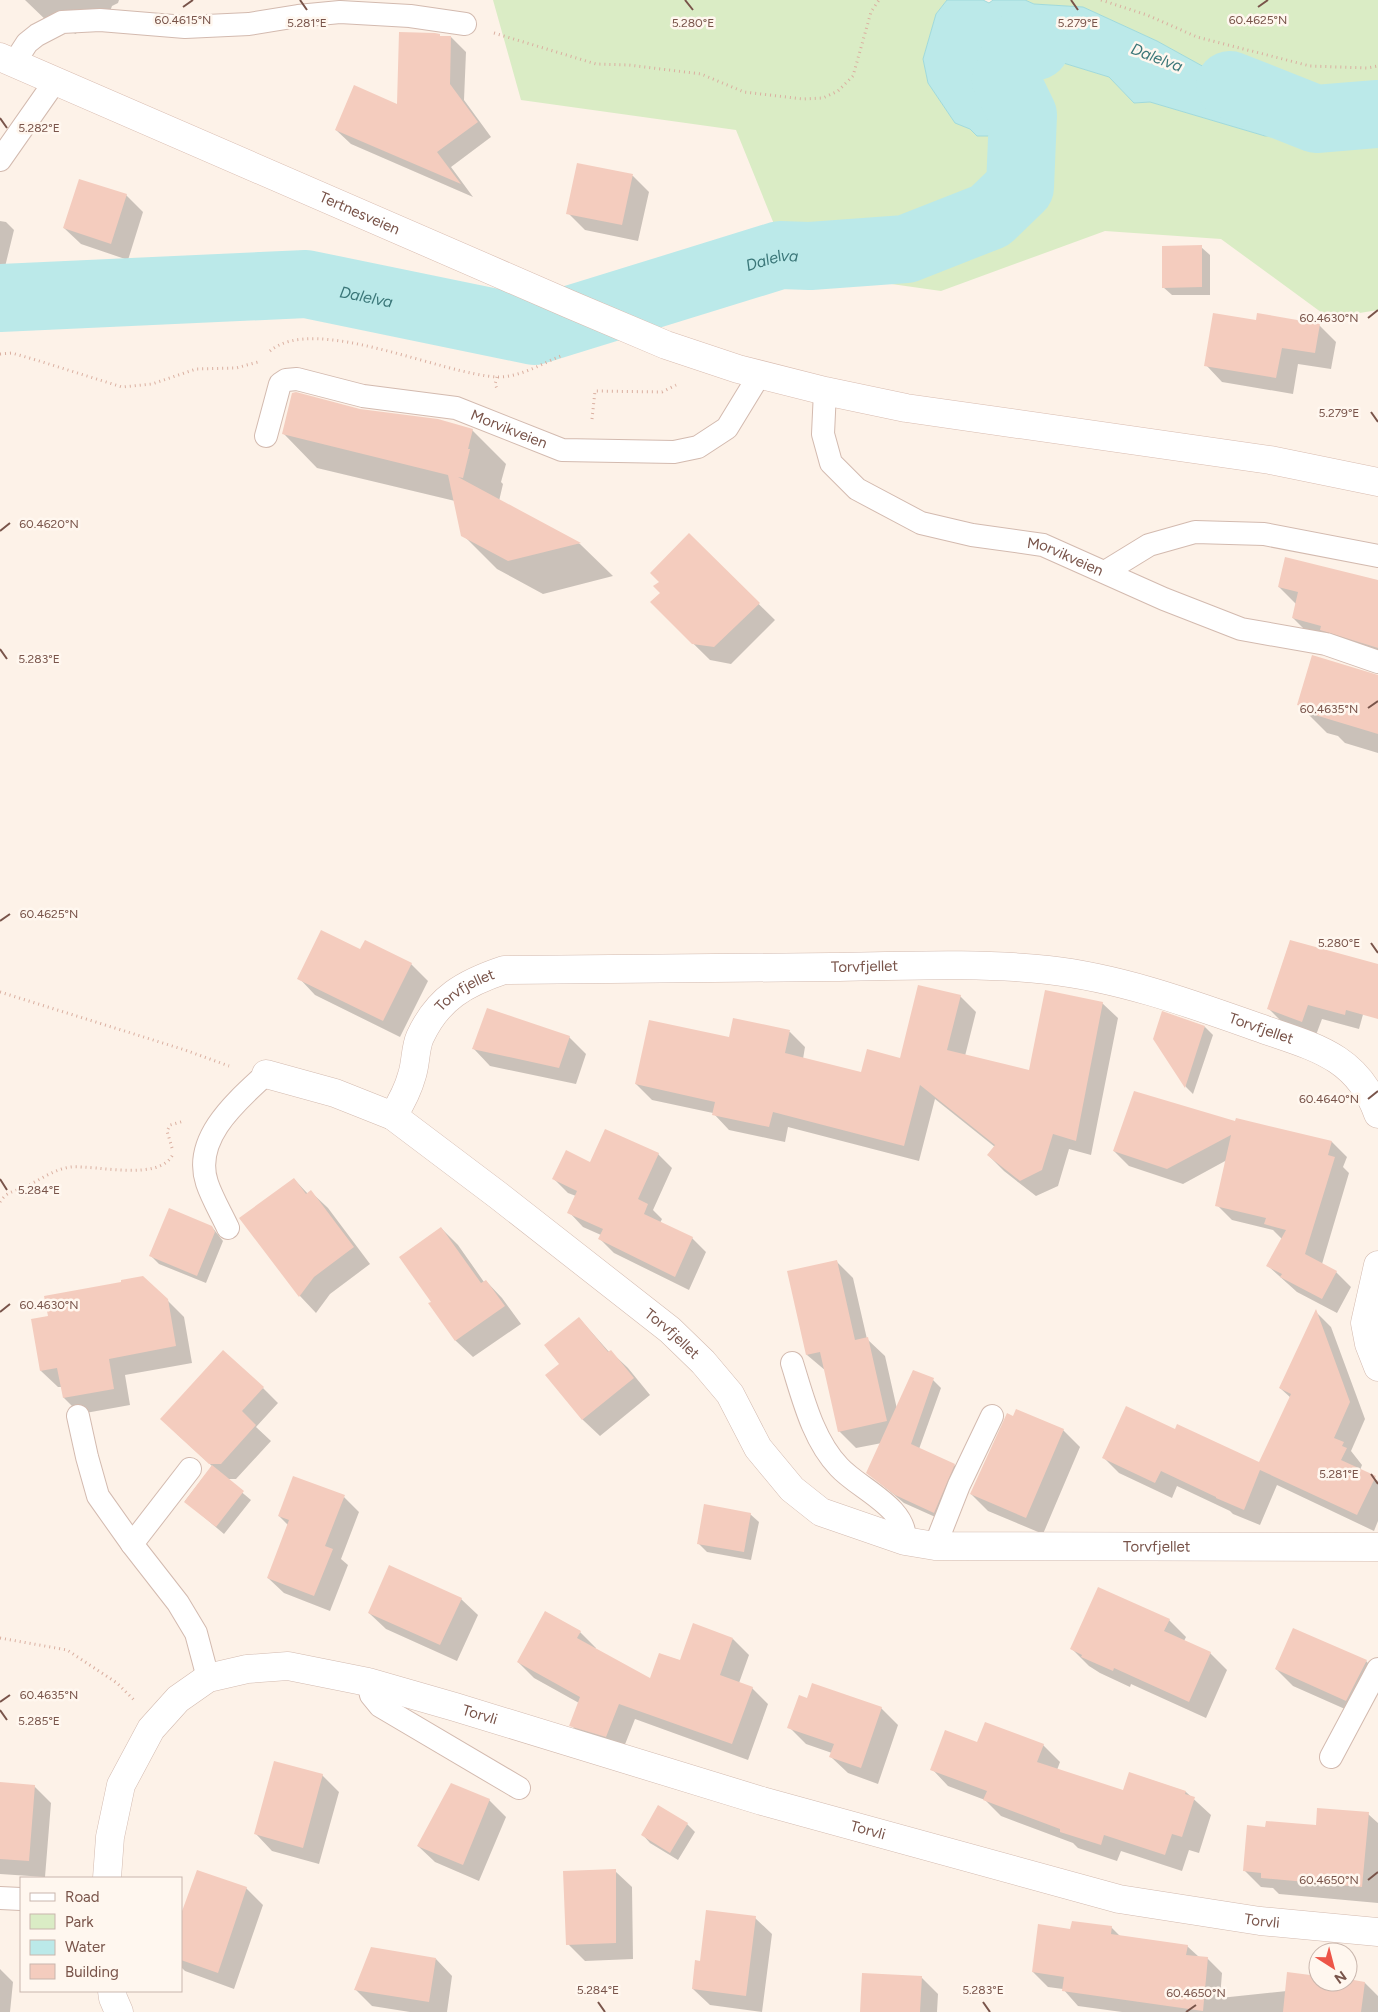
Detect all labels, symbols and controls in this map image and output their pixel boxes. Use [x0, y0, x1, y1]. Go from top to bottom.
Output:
text: 60.4615°N [155, 13, 211, 27]
text: 60.4625°N [1229, 13, 1287, 27]
text: 5.281°E [287, 16, 327, 30]
text: 5.280°E [672, 16, 714, 30]
text: 5.279°E [1058, 16, 1098, 30]
water label: Dalelva [1128, 39, 1185, 76]
text: 5.282°E [18, 121, 60, 135]
street label: Tertnesveien [317, 188, 403, 238]
water label: Dalelva [743, 246, 799, 275]
water label: Dalelva [338, 282, 395, 312]
text: 60.4630°N [1299, 311, 1359, 325]
street label: Morvikveien [468, 406, 550, 452]
text: 5.279°E [1319, 406, 1359, 420]
text: 60.4620°N [19, 517, 79, 531]
street label: Morvikveien [1026, 534, 1106, 580]
text: 5.283°E [18, 652, 60, 666]
text: 60.4635°N [1300, 702, 1358, 716]
text: 60.4625°N [20, 907, 78, 921]
text: 5.280°E [1318, 936, 1360, 950]
street label: Torvfjellet [831, 957, 899, 976]
street label: Torvfjellet [431, 965, 497, 1015]
street label: Torvfjellet [1226, 1009, 1296, 1048]
text: 60.4640°N [1299, 1092, 1359, 1106]
text: 5.284°E [18, 1183, 60, 1197]
text: 60.4630°N [19, 1298, 79, 1312]
street label: Torvfjellet [641, 1305, 704, 1363]
text: 5.281°E [1319, 1467, 1359, 1481]
street label: Torvfjellet [1123, 1537, 1191, 1556]
text: 60.4635°N [20, 1688, 78, 1702]
street label: Torvli [460, 1701, 500, 1728]
text: 5.285°E [18, 1714, 60, 1728]
street label: Torvli [848, 1817, 888, 1844]
text: 60.4650°N [1299, 1873, 1359, 1887]
legend [20, 1877, 182, 1992]
text: Road [65, 1888, 100, 1906]
street label: Torvli [1243, 1910, 1281, 1932]
text: Park [65, 1913, 94, 1931]
text: Water [65, 1938, 105, 1956]
north arrow [1308, 1942, 1358, 1992]
text: Building [65, 1963, 119, 1981]
text: N [1331, 1967, 1350, 1987]
text: 5.284°E [577, 1983, 619, 1997]
text: 5.283°E [962, 1983, 1004, 1997]
text: 60.4650°N [1166, 1986, 1226, 2000]

